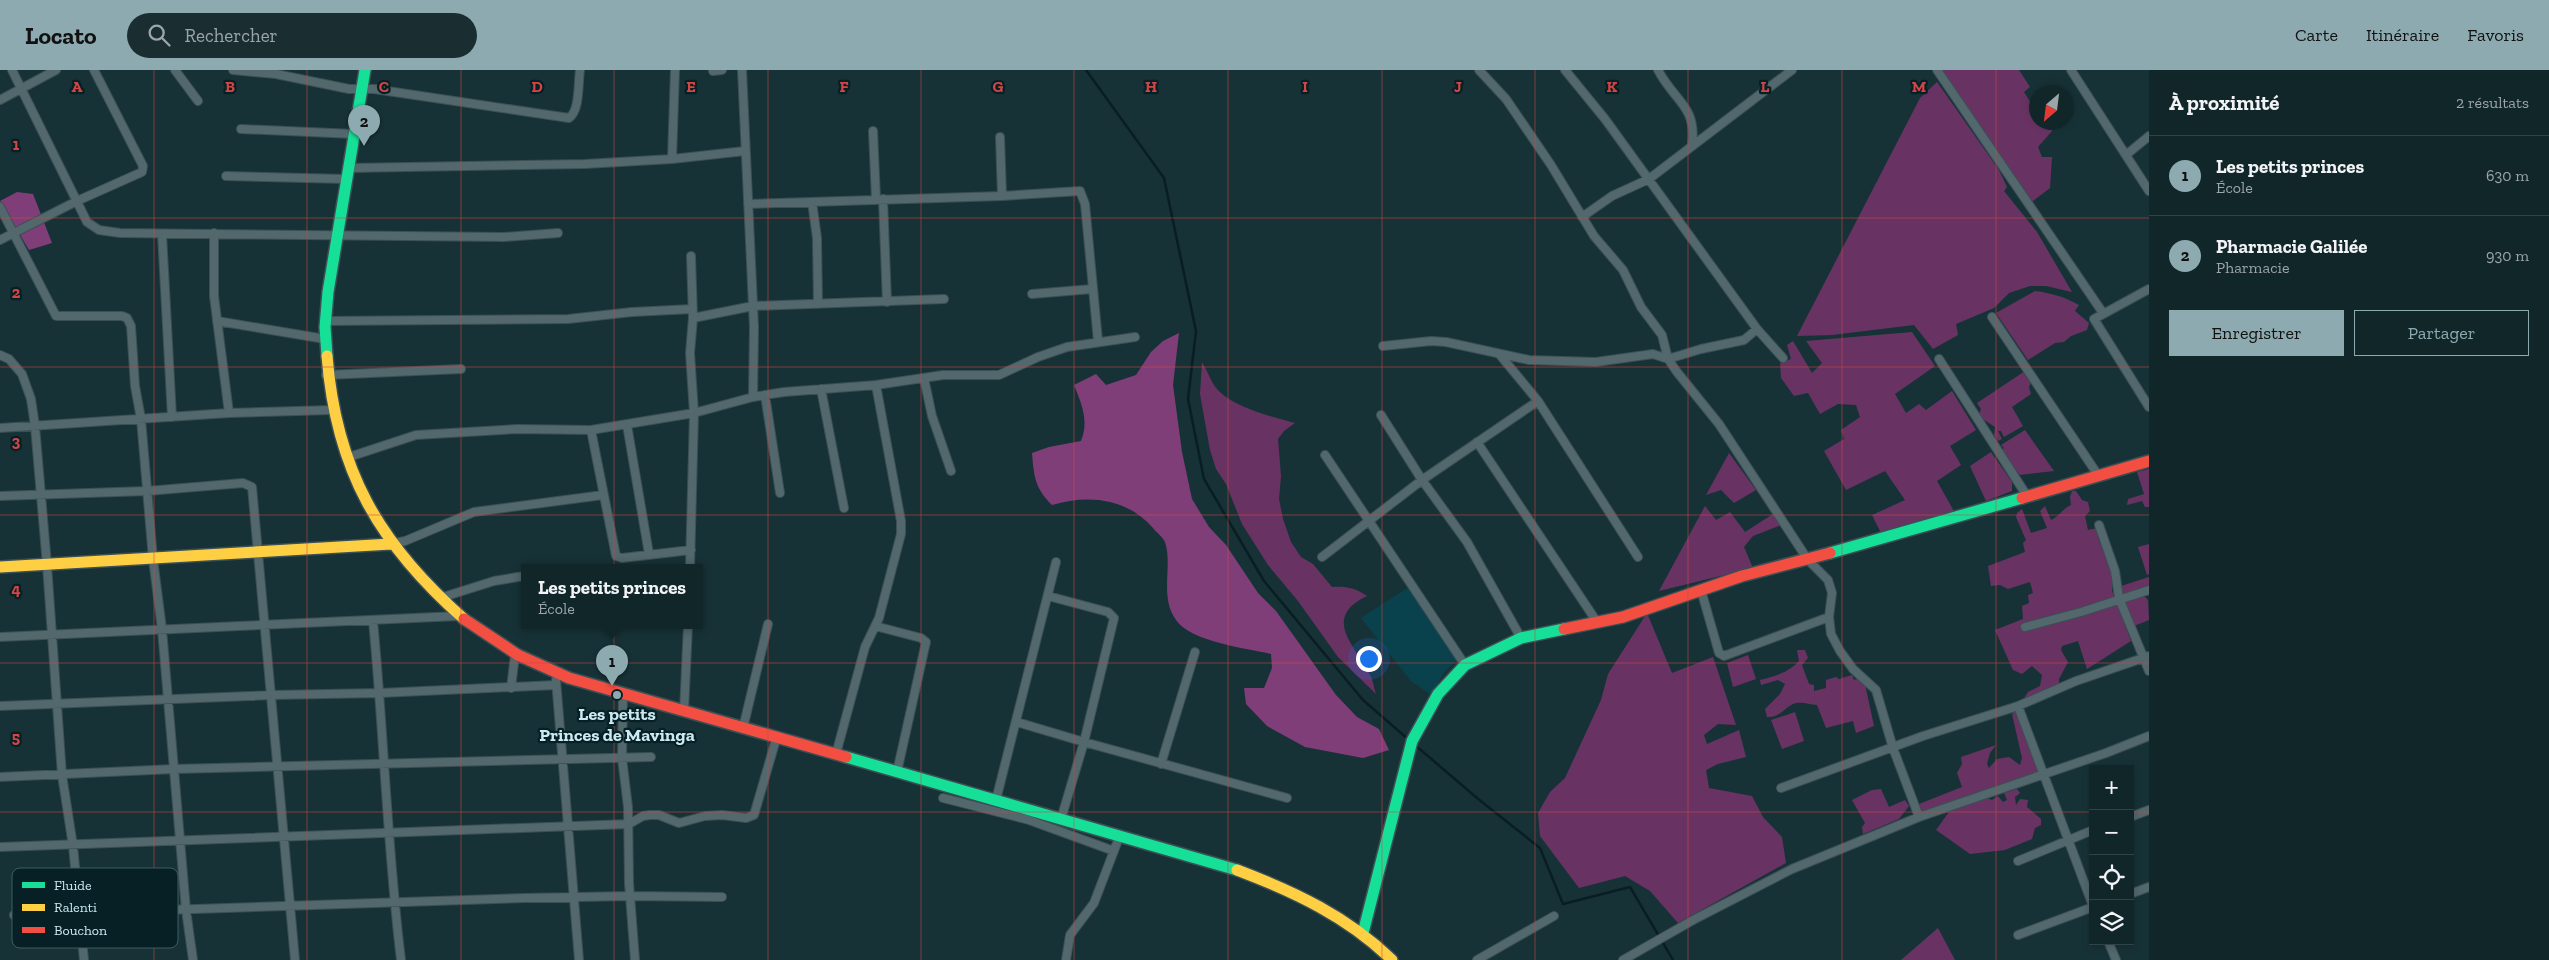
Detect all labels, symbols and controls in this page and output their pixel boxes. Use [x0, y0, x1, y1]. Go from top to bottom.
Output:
search box [127, 13, 477, 58]
text: Locato [25, 21, 97, 50]
icon: search [145, 21, 173, 49]
text: Rechercher [185, 24, 278, 47]
text: Carte [2295, 24, 2338, 46]
text: Itinéraire [2366, 24, 2439, 46]
text: Favoris [2467, 24, 2524, 46]
text: A [72, 77, 83, 96]
text: B [225, 77, 235, 96]
text: C [379, 77, 389, 96]
text: D [531, 77, 543, 96]
text: E [686, 77, 696, 96]
text: F [839, 77, 849, 96]
text: G [993, 77, 1004, 96]
text: H [1145, 77, 1157, 96]
text: I [1302, 77, 1308, 96]
text: J [1454, 77, 1462, 96]
text: K [1607, 77, 1618, 96]
text: L [1761, 77, 1770, 96]
text: M [1912, 77, 1926, 96]
north arrow [2029, 85, 2074, 130]
text: À proximité [2169, 90, 2279, 115]
text: 2 résultats [2456, 93, 2529, 112]
pin: 2 [348, 105, 380, 146]
text: 1 [13, 135, 20, 154]
text: Les petits princes [2216, 155, 2364, 178]
text: 1 [2182, 166, 2188, 185]
text: 630 m [2486, 166, 2529, 185]
text: École [2216, 178, 2253, 197]
text: Pharmacie Galilée [2216, 235, 2367, 258]
text: 2 [2181, 246, 2189, 265]
text: 930 m [2486, 246, 2529, 265]
text: Pharmacie [2216, 258, 2290, 277]
text: 2 [12, 283, 21, 302]
button: Enregistrer [2169, 310, 2344, 356]
button: Partager [2354, 310, 2529, 356]
text: 3 [12, 432, 21, 451]
popup [521, 564, 703, 629]
text: Les petits princes [538, 576, 686, 599]
text: 4 [11, 580, 21, 599]
text: École [538, 599, 575, 618]
pin: 1 [596, 645, 628, 686]
your location [1356, 646, 1382, 672]
marker: Les petits Princes de Mavinga [611, 689, 623, 701]
place label: Les petits Princes de Mavinga [539, 703, 695, 746]
text: 5 [12, 728, 20, 747]
map controls [2089, 765, 2134, 945]
button: + [2089, 765, 2134, 810]
button: − [2089, 810, 2134, 855]
button: locate [2089, 855, 2134, 900]
legend [12, 868, 178, 948]
text: Fluide [54, 877, 92, 894]
text: Ralenti [54, 899, 97, 916]
button: layers [2089, 900, 2134, 945]
text: Bouchon [54, 922, 107, 939]

